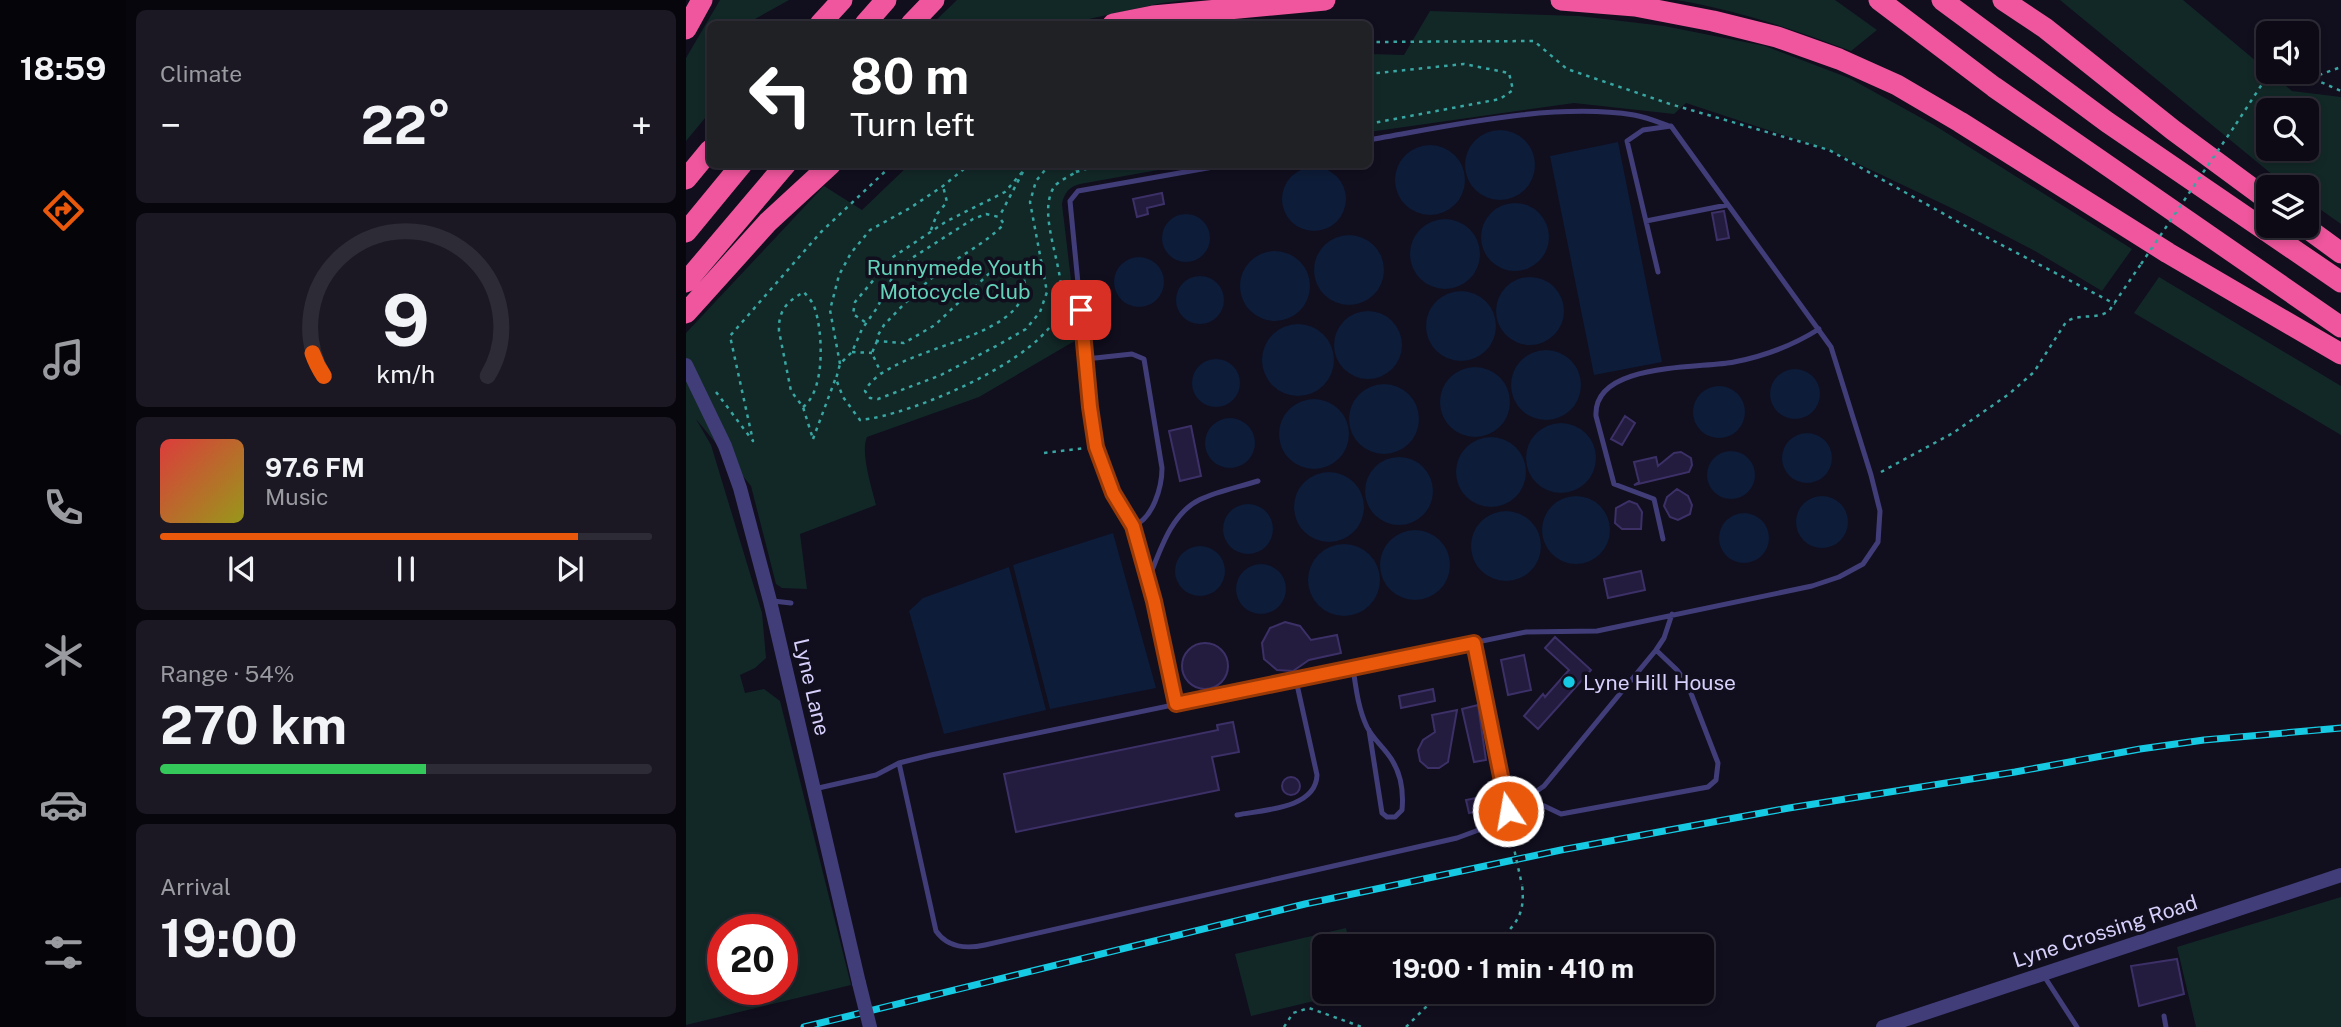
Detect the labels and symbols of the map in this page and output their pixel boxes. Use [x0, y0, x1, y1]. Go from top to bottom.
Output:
park label: Runnymede Youth Motocycle Club [867, 255, 1043, 304]
pin [1051, 280, 1111, 340]
street label: Lyne Lane [789, 636, 835, 738]
place label: Lyne Hill House [1583, 670, 1736, 695]
marker: Lyne Hill House [1561, 674, 1577, 690]
position arrow [1471, 774, 1545, 848]
street label: Lyne Crossing Road [2010, 889, 2200, 973]
speed limit sign: 20 [707, 914, 798, 1005]

